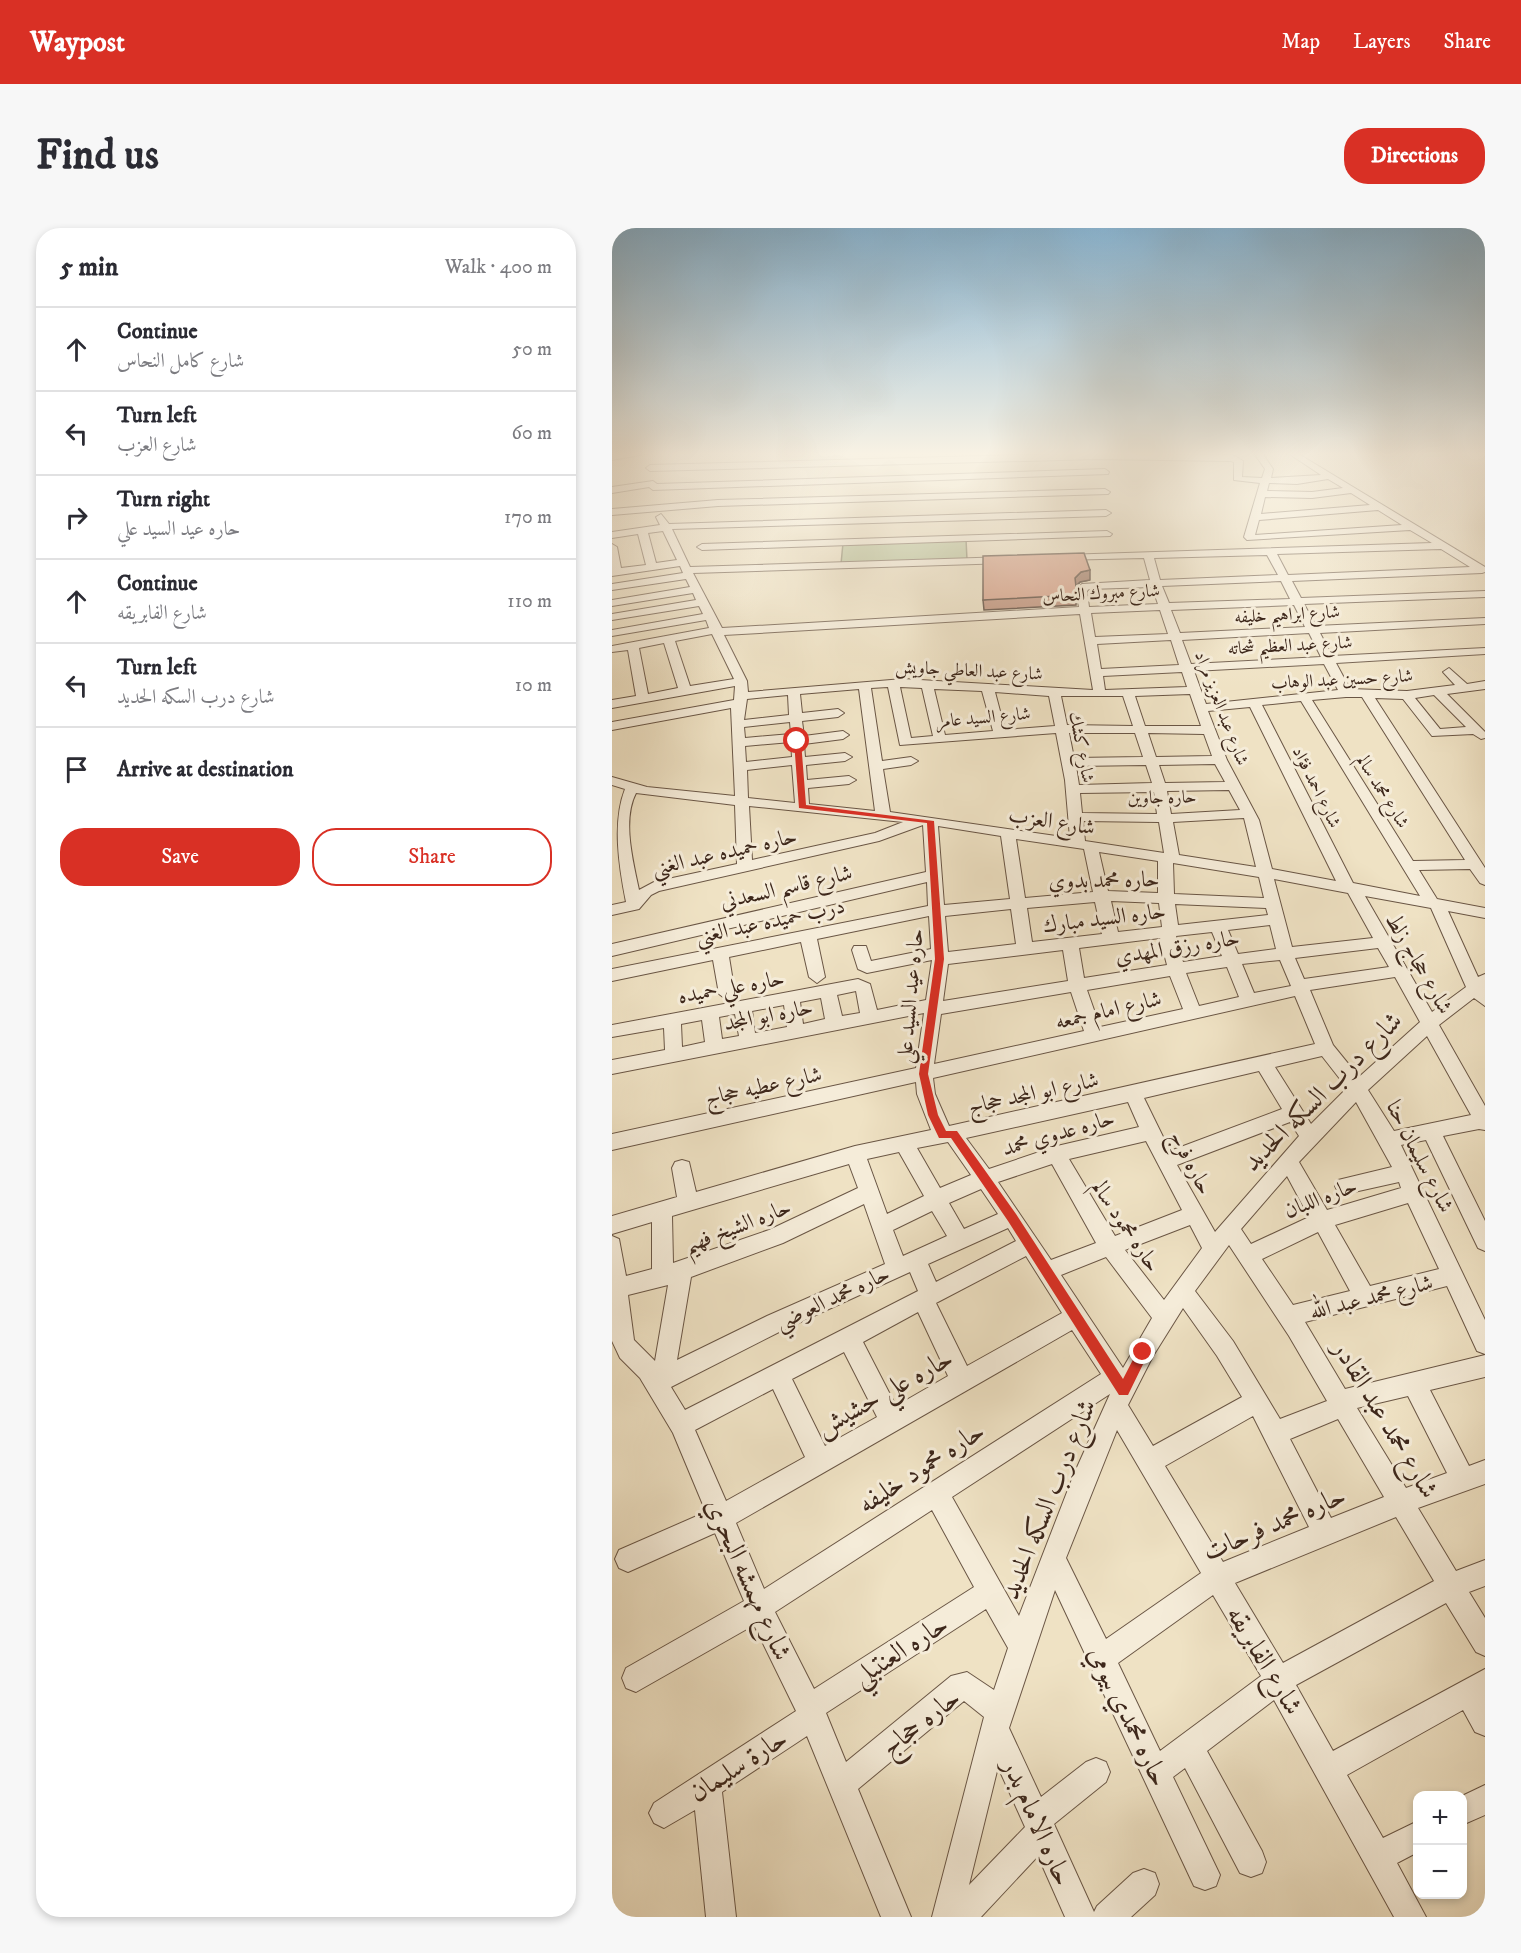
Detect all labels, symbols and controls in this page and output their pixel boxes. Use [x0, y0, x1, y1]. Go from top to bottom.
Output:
text: Waypost [30, 25, 125, 60]
text: Map [1281, 29, 1320, 55]
text: Layers [1353, 29, 1411, 55]
text: Share [1444, 29, 1491, 55]
button: Directions [1344, 128, 1485, 184]
text: Find us [36, 130, 159, 182]
text: 5 min [60, 251, 118, 284]
text: Walk · 400 m [445, 255, 552, 280]
text: Continue [117, 318, 198, 345]
icon: ahead [60, 333, 93, 366]
text: 50 m [512, 337, 552, 362]
text: شارع كامل النحاس [117, 349, 244, 374]
text: Turn left [117, 402, 197, 429]
icon: left [60, 417, 93, 450]
text: 60 m [512, 421, 552, 446]
text: شارع العزب [117, 433, 197, 458]
text: Turn right [117, 486, 210, 513]
icon: right [60, 501, 93, 534]
text: 170 m [504, 505, 552, 530]
text: حاره عيد السيد علي [117, 517, 240, 542]
text: Continue [117, 570, 198, 597]
street label: شارع مبروك النحاس [1042, 580, 1161, 611]
icon: ahead [60, 585, 93, 618]
text: 110 m [507, 589, 552, 614]
text: شارع الفابريقه [117, 601, 207, 626]
street label: شارع ابراهيم خليفه [1234, 601, 1341, 635]
street label: شارع عبد العظيم شحاته [1227, 632, 1353, 666]
street label: شارع عبد العزيز مراد [1186, 648, 1253, 770]
text: Turn left [117, 654, 197, 681]
street label: شارع عبد العاطي جاويش [894, 656, 1043, 691]
street label: شارع حسين عبد الوهاب [1270, 665, 1414, 698]
icon: left [60, 669, 93, 702]
text: 10 m [515, 673, 552, 698]
text: شارع درب السكه الحديد [117, 685, 275, 710]
street label: شارع السيد عامر [935, 703, 1032, 736]
street label: شارع كشك [1060, 710, 1099, 785]
route start [783, 727, 809, 753]
street label: شارع احمد فؤاد [1284, 743, 1345, 833]
street label: شارع محمد سالم [1347, 751, 1413, 835]
icon: arrive [60, 753, 93, 786]
text: Arrive at destination [117, 756, 294, 783]
street label: حاره جاوين [1127, 786, 1197, 810]
street label: شارع العزب [1006, 801, 1097, 846]
street label: حاره حميده عبد الغني [649, 823, 801, 888]
button: Save [60, 828, 300, 886]
button: Share [312, 828, 552, 886]
street label: شارع قاسم السعدني [718, 859, 857, 923]
street label: حاره محمد بدوي [1048, 866, 1160, 898]
street label: درب حميده عبد الغني [693, 892, 849, 956]
street label: حاره السيد مبارك [1041, 898, 1167, 939]
street label: شارع حجاج زلط [1375, 909, 1458, 1021]
street label: حاره رزق المهدي [1113, 924, 1242, 974]
street label: حاره عيد السيد علي [891, 927, 937, 1066]
street label: حاره علي حميده [676, 965, 788, 1017]
street label: شارع امام جمعه [1052, 985, 1165, 1041]
street label: حاره ابو المجد [721, 994, 815, 1037]
street label: شارع درب السكه الحديد [1235, 1004, 1413, 1182]
street label: شارع عطيه حجاج [702, 1061, 825, 1117]
street label: شارع ابو المجد حجاج [965, 1066, 1102, 1125]
street label: شارع سليمان حنا [1376, 1096, 1459, 1219]
street label: حاره عدوي محمد [999, 1105, 1119, 1165]
street label: حاره فرج [1158, 1126, 1219, 1202]
street label: حاره اللبان [1280, 1172, 1361, 1225]
street label: حاره محمود سالم [1081, 1175, 1166, 1280]
street label: حاره الشيخ فهيم [680, 1194, 797, 1266]
street label: حاره محمد العوضي [771, 1260, 897, 1342]
street label: شارع محمد عبد الله [1306, 1264, 1437, 1330]
street label: شارع محمد عبد القادر [1320, 1332, 1446, 1507]
route end [1129, 1338, 1155, 1364]
street label: حاره علي حشيش [810, 1341, 963, 1452]
street label: شارع درب السكه الحديد [993, 1394, 1108, 1606]
street label: حاره محمود خليفه [852, 1414, 992, 1522]
street label: حاره محمد فرحات [1198, 1479, 1351, 1569]
street label: شارع مهمشه البحري [693, 1493, 799, 1668]
street label: شارع الفابريقه [1215, 1600, 1310, 1723]
street label: حاره العنتبلي [846, 1607, 959, 1701]
street label: حاره محمدي بيومي [1076, 1641, 1177, 1794]
street label: حاره حجاج [874, 1681, 971, 1769]
street label: حارة سليمان [683, 1722, 794, 1810]
street label: حاره الامام بدر [988, 1751, 1080, 1893]
map controls [1413, 1791, 1467, 1899]
button: + [1413, 1791, 1467, 1845]
button: − [1413, 1845, 1467, 1899]

